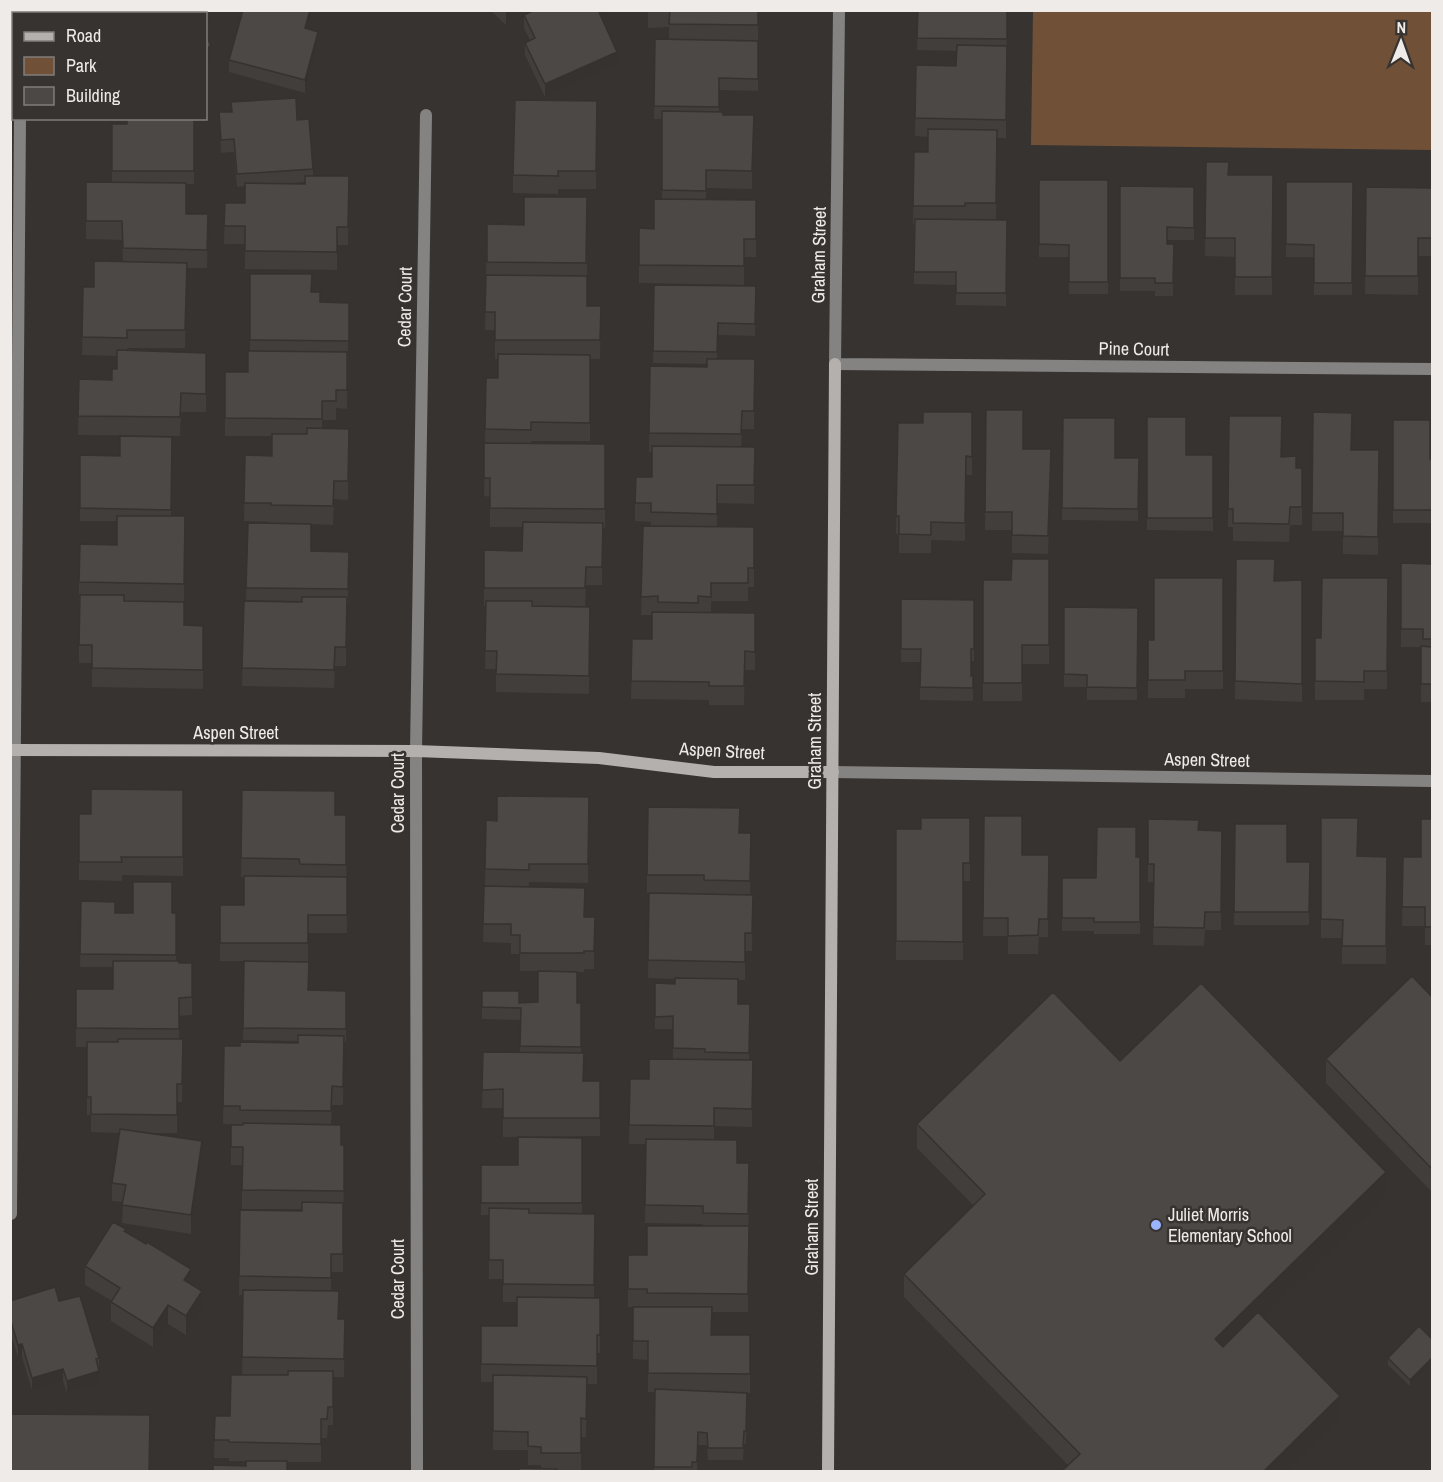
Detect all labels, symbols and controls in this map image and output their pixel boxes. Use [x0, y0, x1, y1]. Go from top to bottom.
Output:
legend [12, 12, 207, 120]
north arrow [1371, 12, 1431, 72]
text: N [1396, 16, 1406, 38]
text: Road [66, 23, 101, 48]
text: Park [66, 53, 97, 78]
text: Building [66, 83, 121, 108]
street label: Graham Street [805, 206, 832, 304]
street label: Cedar Court [391, 267, 418, 347]
street label: Pine Court [1099, 335, 1170, 362]
street label: Graham Street [802, 693, 827, 789]
street label: Aspen Street [192, 720, 279, 745]
street label: Aspen Street [678, 736, 765, 765]
street label: Aspen Street [1163, 746, 1250, 773]
street label: Cedar Court [385, 753, 410, 833]
street label: Graham Street [799, 1179, 824, 1275]
place label: Juliet Morris Elementary School [1168, 1202, 1292, 1248]
marker: Juliet Morris Elementary School [1149, 1218, 1163, 1232]
street label: Cedar Court [385, 1239, 410, 1319]

